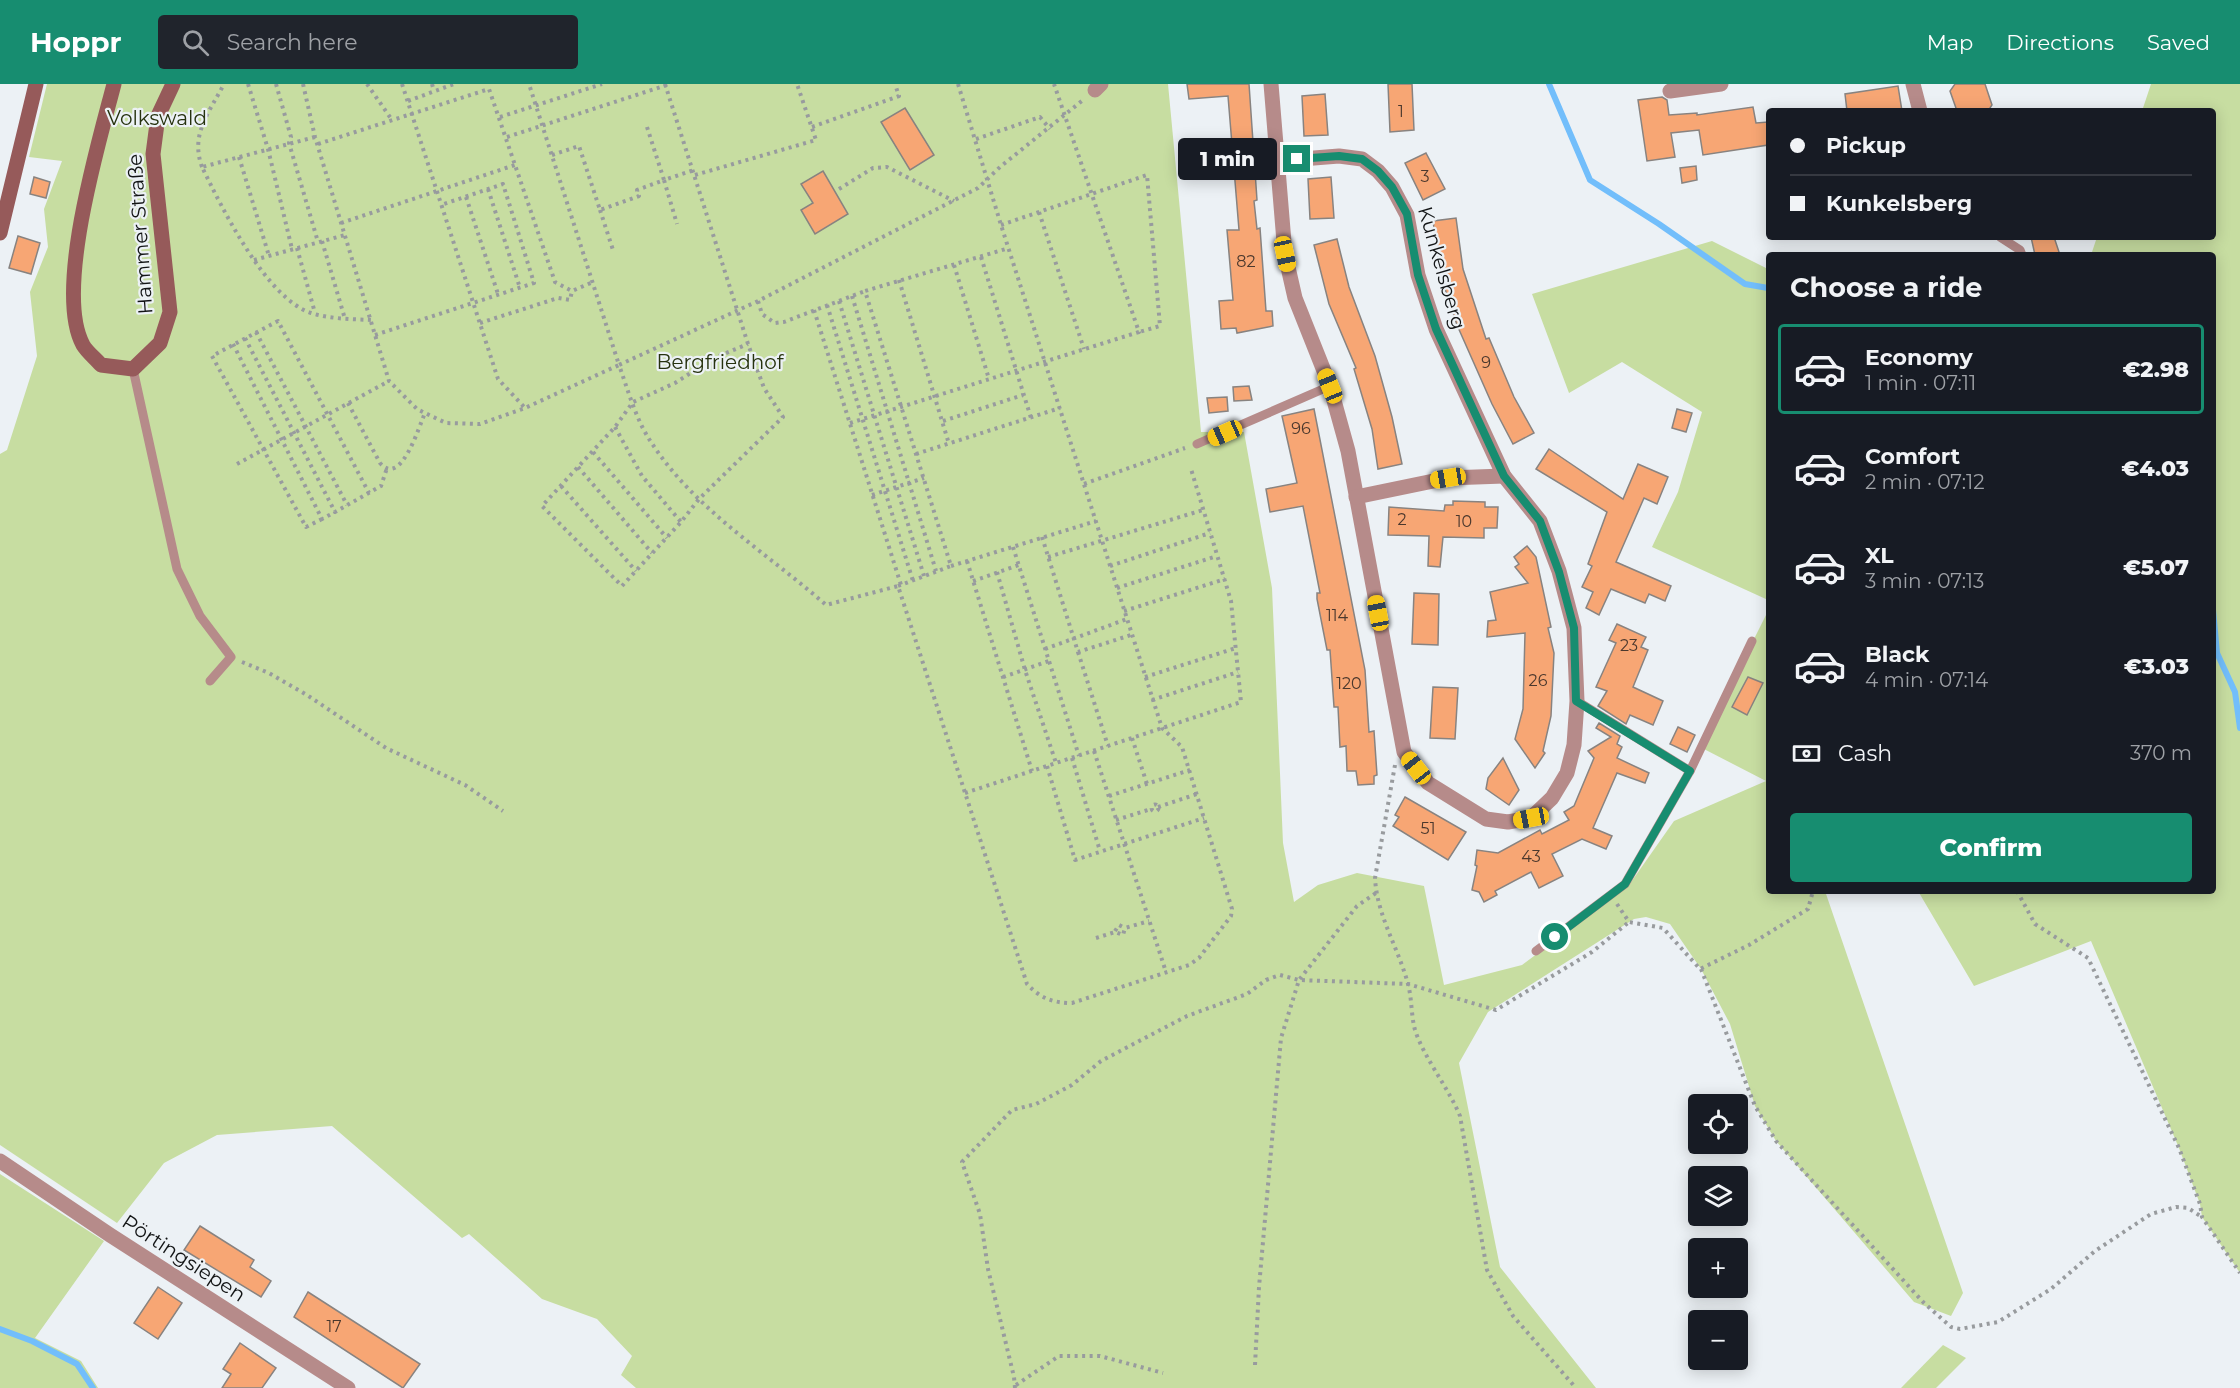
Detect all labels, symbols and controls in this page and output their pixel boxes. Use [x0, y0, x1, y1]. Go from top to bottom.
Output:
search box [158, 15, 578, 69]
text: Hoppr [30, 25, 122, 59]
icon: search [179, 26, 212, 59]
text: Search here [227, 29, 358, 56]
text: Map [1927, 30, 1973, 55]
text: Directions [2006, 30, 2114, 55]
text: Saved [2147, 30, 2210, 55]
house number: 1 [1398, 102, 1404, 121]
park label: Volkswald [107, 106, 207, 130]
text: Pickup [1826, 132, 1906, 159]
callout: 1 min [1177, 138, 1276, 180]
route end [1283, 145, 1310, 172]
text: 1 min [1200, 147, 1255, 171]
street label: Hammer Straße [122, 153, 158, 315]
house number: 3 [1420, 167, 1430, 186]
text: Kunkelsberg [1826, 190, 1972, 217]
street label: Kunkelsberg [1413, 204, 1471, 332]
car [1272, 235, 1298, 273]
house number: 82 [1236, 252, 1256, 271]
text: Choose a ride [1790, 271, 1982, 304]
icon: car [1793, 342, 1847, 396]
text: Economy [1865, 344, 1973, 371]
park label: Bergfriedhof [656, 350, 785, 374]
house number: 9 [1481, 353, 1491, 372]
text: €2.98 [2122, 356, 2189, 383]
car [1315, 366, 1345, 406]
text: 1 min · 07:11 [1865, 371, 1976, 395]
car [1205, 417, 1245, 449]
house number: 96 [1291, 419, 1311, 438]
icon: car [1793, 441, 1847, 495]
text: Comfort [1865, 443, 1960, 470]
text: €4.03 [2121, 455, 2189, 482]
car [1429, 466, 1467, 490]
text: 2 min · 07:12 [1865, 470, 1985, 494]
house number: 2 [1397, 510, 1407, 529]
house number: 10 [1456, 512, 1472, 531]
icon: car [1793, 540, 1847, 594]
text: XL [1865, 542, 1894, 569]
text: €5.07 [2123, 554, 2189, 581]
text: 3 min · 07:13 [1865, 569, 1984, 593]
car [1366, 594, 1390, 632]
house number: 114 [1326, 606, 1348, 625]
house number: 23 [1620, 636, 1638, 655]
icon: car [1793, 639, 1847, 693]
text: Black [1865, 641, 1929, 668]
text: €3.03 [2124, 653, 2189, 680]
text: 4 min · 07:14 [1865, 668, 1988, 692]
house number: 26 [1529, 671, 1548, 690]
house number: 120 [1336, 674, 1362, 693]
icon: cash [1790, 737, 1823, 770]
text: Cash [1838, 740, 1892, 767]
text: 370 m [2130, 741, 2192, 765]
car [1398, 748, 1434, 788]
car [1512, 806, 1550, 830]
button: Confirm [1790, 813, 2192, 882]
house number: 51 [1421, 819, 1435, 838]
house number: 43 [1521, 847, 1541, 866]
route start [1541, 923, 1568, 950]
map controls [1688, 1094, 1748, 1370]
button: locate [1688, 1094, 1748, 1154]
button: layers [1688, 1166, 1748, 1226]
street label: Pörtingsiepen [118, 1209, 250, 1307]
button: + [1688, 1238, 1748, 1298]
button: − [1688, 1310, 1748, 1370]
house number: 17 [326, 1317, 342, 1336]

